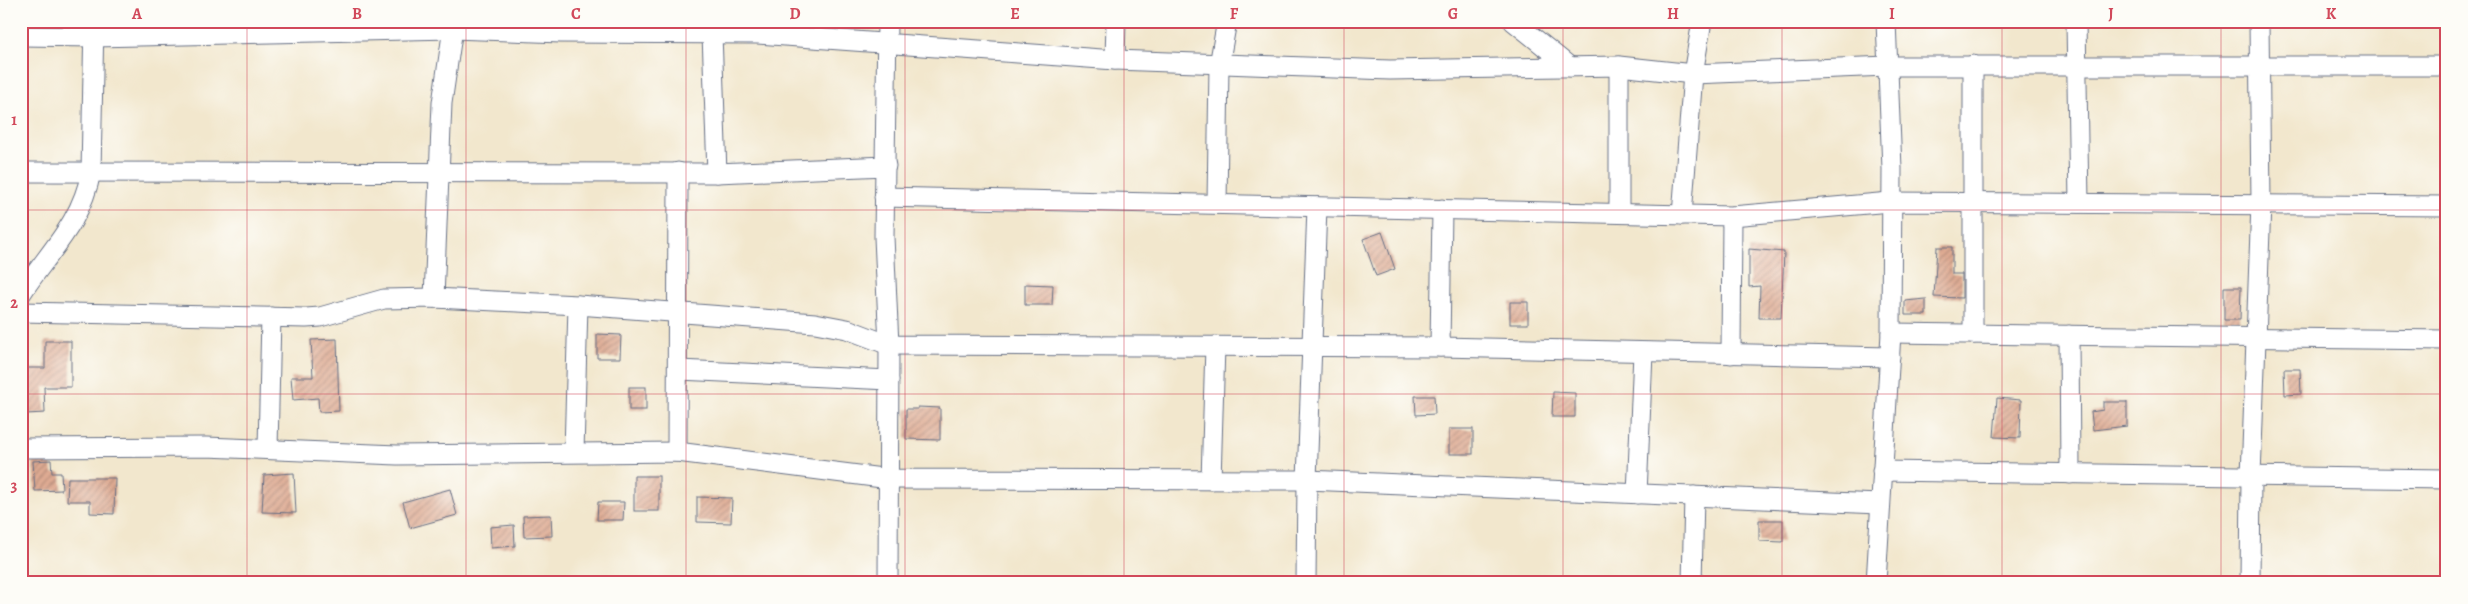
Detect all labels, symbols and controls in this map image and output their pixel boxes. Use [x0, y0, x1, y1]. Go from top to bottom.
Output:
text: A [131, 3, 143, 25]
text: B [352, 3, 362, 25]
text: C [571, 3, 581, 25]
text: D [789, 3, 801, 25]
text: E [1010, 3, 1020, 25]
text: F [1230, 3, 1239, 25]
text: G [1448, 3, 1458, 25]
text: H [1667, 3, 1679, 25]
text: I [1889, 3, 1895, 25]
text: J [2108, 3, 2114, 25]
text: K [2326, 3, 2337, 25]
text: 1 [11, 109, 17, 131]
text: 2 [10, 292, 18, 314]
text: 3 [11, 475, 18, 497]

